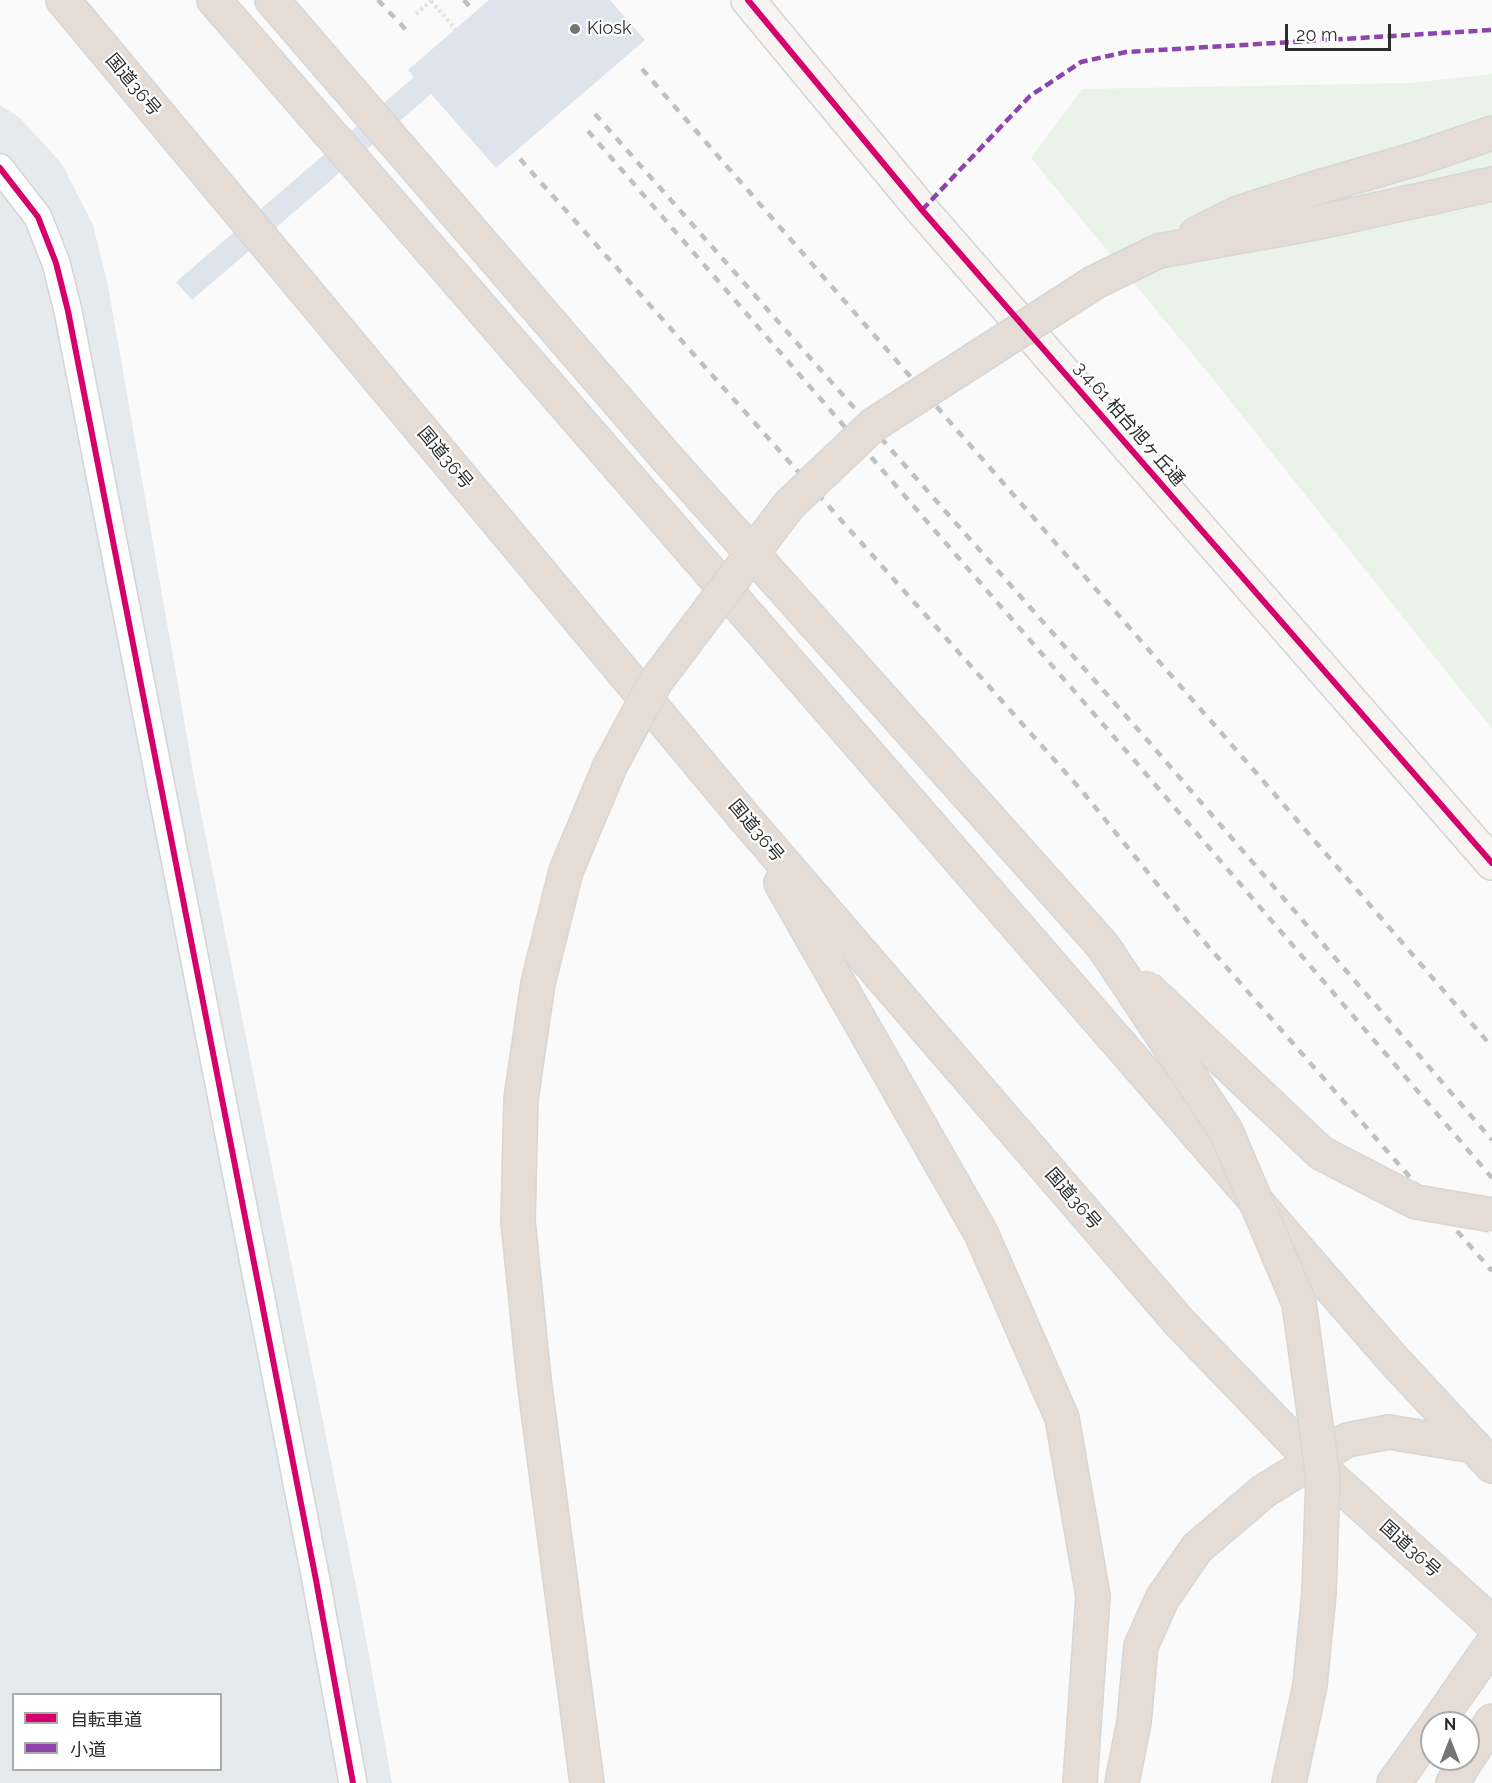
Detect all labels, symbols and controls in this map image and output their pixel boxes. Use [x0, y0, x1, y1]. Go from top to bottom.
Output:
scale bar [1288, 12, 1394, 50]
place label: Kiosk [587, 18, 631, 40]
marker: Kiosk [568, 22, 582, 36]
text: 20 m [1296, 24, 1338, 45]
street label: 国道36号 [101, 50, 165, 120]
street label: 3.4.61 柏台旭ヶ丘通 [1069, 358, 1189, 490]
street label: 国道36号 [413, 423, 477, 493]
street label: 国道36号 [724, 796, 788, 866]
street label: 国道36号 [1040, 1164, 1106, 1234]
street label: 国道36号 [1375, 1516, 1445, 1582]
legend [12, 1693, 222, 1771]
text: 自転車道 [70, 1709, 142, 1730]
north arrow [1420, 1711, 1480, 1771]
text: N [1444, 1715, 1456, 1734]
text: 小道 [70, 1739, 106, 1760]

